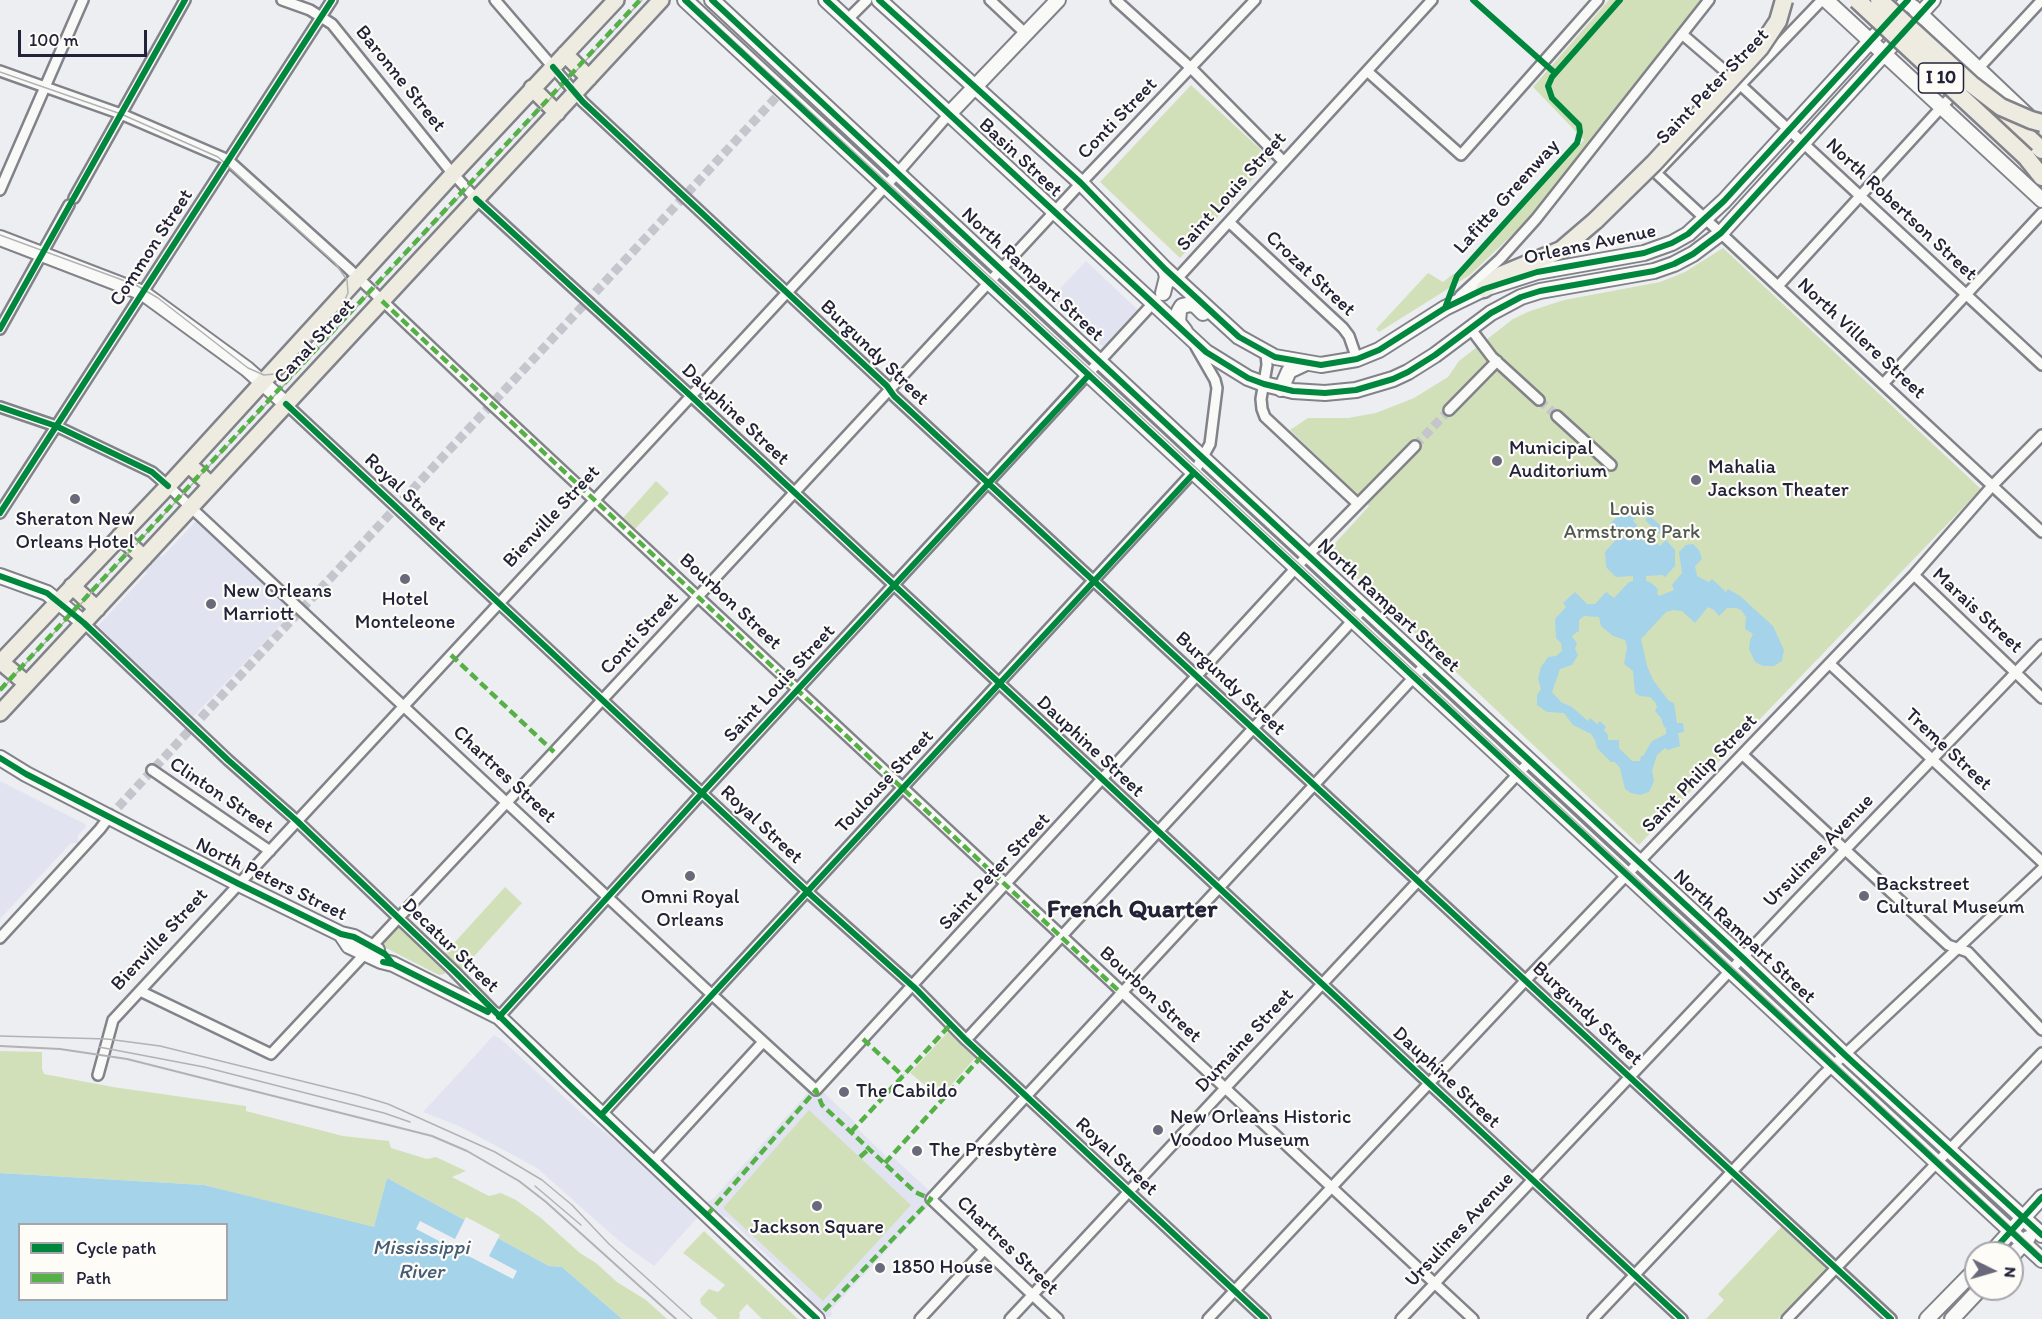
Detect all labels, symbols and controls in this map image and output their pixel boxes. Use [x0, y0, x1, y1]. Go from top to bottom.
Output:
scale bar [21, 18, 150, 56]
street label: Baronne Street [350, 21, 450, 137]
street label: Saint Peter Street [1651, 24, 1775, 150]
text: 100 m [29, 29, 79, 51]
road number: I 10 [1918, 63, 1964, 93]
street label: Conti Street [1073, 73, 1163, 165]
street label: Basin Street [973, 113, 1067, 203]
street label: Saint Louis Street [1172, 127, 1292, 257]
street label: North Robertson Street [1820, 134, 1982, 286]
street label: Lafitte Greenway [1449, 135, 1565, 259]
street label: Common Street [105, 185, 199, 311]
street label: North Rampart Street [956, 203, 1108, 347]
street label: Orleans Avenue [1522, 219, 1658, 271]
street label: Crozat Street [1260, 226, 1360, 322]
street label: North Villere Street [1792, 273, 1930, 405]
street label: Canal Street [270, 295, 360, 389]
street label: Burgundy Street [815, 295, 933, 411]
street label: Dauphine Street [676, 359, 794, 471]
place label: Municipal Auditorium [1509, 437, 1607, 484]
street label: Royal Street [359, 449, 451, 537]
marker: Municipal Auditorium [1490, 454, 1504, 468]
place label: Mahalia Jackson Theater [1708, 456, 1849, 503]
street label: Bienville Street [498, 461, 606, 573]
marker: Mahalia Jackson Theater [1689, 473, 1703, 487]
marker: Sheraton New Orleans Hotel [68, 492, 82, 506]
park label: Louis Armstrong Park [1564, 498, 1700, 545]
place label: Sheraton New Orleans Hotel [15, 508, 135, 555]
street label: North Rampart Street [1312, 534, 1464, 678]
street label: Bourbon Street [674, 548, 786, 656]
street label: Marais Street [1927, 563, 2027, 659]
marker: Hotel Monteleone [398, 572, 412, 586]
place label: New Orleans Marriott [223, 580, 332, 627]
place label: Hotel Monteleone [355, 588, 455, 635]
street label: Conti Street [596, 588, 684, 680]
marker: New Orleans Marriott [204, 597, 218, 611]
street label: Saint Louis Street [719, 620, 841, 748]
street label: Burgundy Street [1170, 627, 1290, 741]
street label: Dauphine Street [1031, 691, 1149, 803]
street label: Treme Street [1900, 704, 1996, 796]
street label: Saint Philip Street [1637, 710, 1763, 838]
street label: Chartres Street [447, 721, 561, 829]
street label: Toulouse Street [831, 725, 939, 839]
street label: Clinton Street [164, 752, 278, 840]
street label: Royal Street [715, 781, 807, 869]
street label: Ursulines Avenue [1759, 789, 1879, 913]
street label: Saint Peter Street [934, 808, 1056, 936]
street label: North Peters Street [191, 833, 351, 927]
street label: North Rampart Street [1668, 865, 1820, 1009]
marker: Omni Royal Orleans [683, 869, 697, 883]
place label: Backstreet Cultural Museum [1876, 873, 2025, 920]
street label: Bienville Street [106, 884, 214, 996]
place label: Omni Royal Orleans [641, 886, 739, 933]
marker: Backstreet Cultural Museum [1857, 889, 1871, 903]
street label: Decatur Street [396, 894, 504, 998]
district label: French Quarter [1047, 894, 1217, 926]
street label: Bourbon Street [1094, 941, 1206, 1049]
street label: Burgundy Street [1527, 957, 1647, 1071]
street label: Dumaine Street [1191, 984, 1299, 1098]
street label: Dauphine Street [1387, 1022, 1505, 1134]
place label: The Cabildo [856, 1080, 958, 1104]
marker: The Cabildo [837, 1085, 851, 1099]
place label: New Orleans Historic Voodoo Museum [1170, 1106, 1351, 1153]
street label: Royal Street [1070, 1113, 1162, 1201]
marker: New Orleans Historic Voodoo Museum [1151, 1123, 1165, 1137]
place label: The Presbytère [929, 1139, 1057, 1163]
marker: The Presbytère [910, 1144, 924, 1158]
street label: Ursulines Avenue [1400, 1167, 1520, 1293]
street label: Chartres Street [951, 1191, 1063, 1301]
marker: Jackson Square [810, 1199, 824, 1213]
place label: Jackson Square [750, 1216, 884, 1240]
legend [18, 1223, 228, 1301]
water label: Mississippi River [373, 1236, 469, 1286]
text: Cycle path [76, 1237, 156, 1259]
north arrow [1964, 1241, 2024, 1301]
place label: 1850 House [892, 1256, 993, 1280]
marker: 1850 House [873, 1261, 887, 1275]
text: N [2001, 1266, 2020, 1279]
text: Path [76, 1267, 111, 1289]

